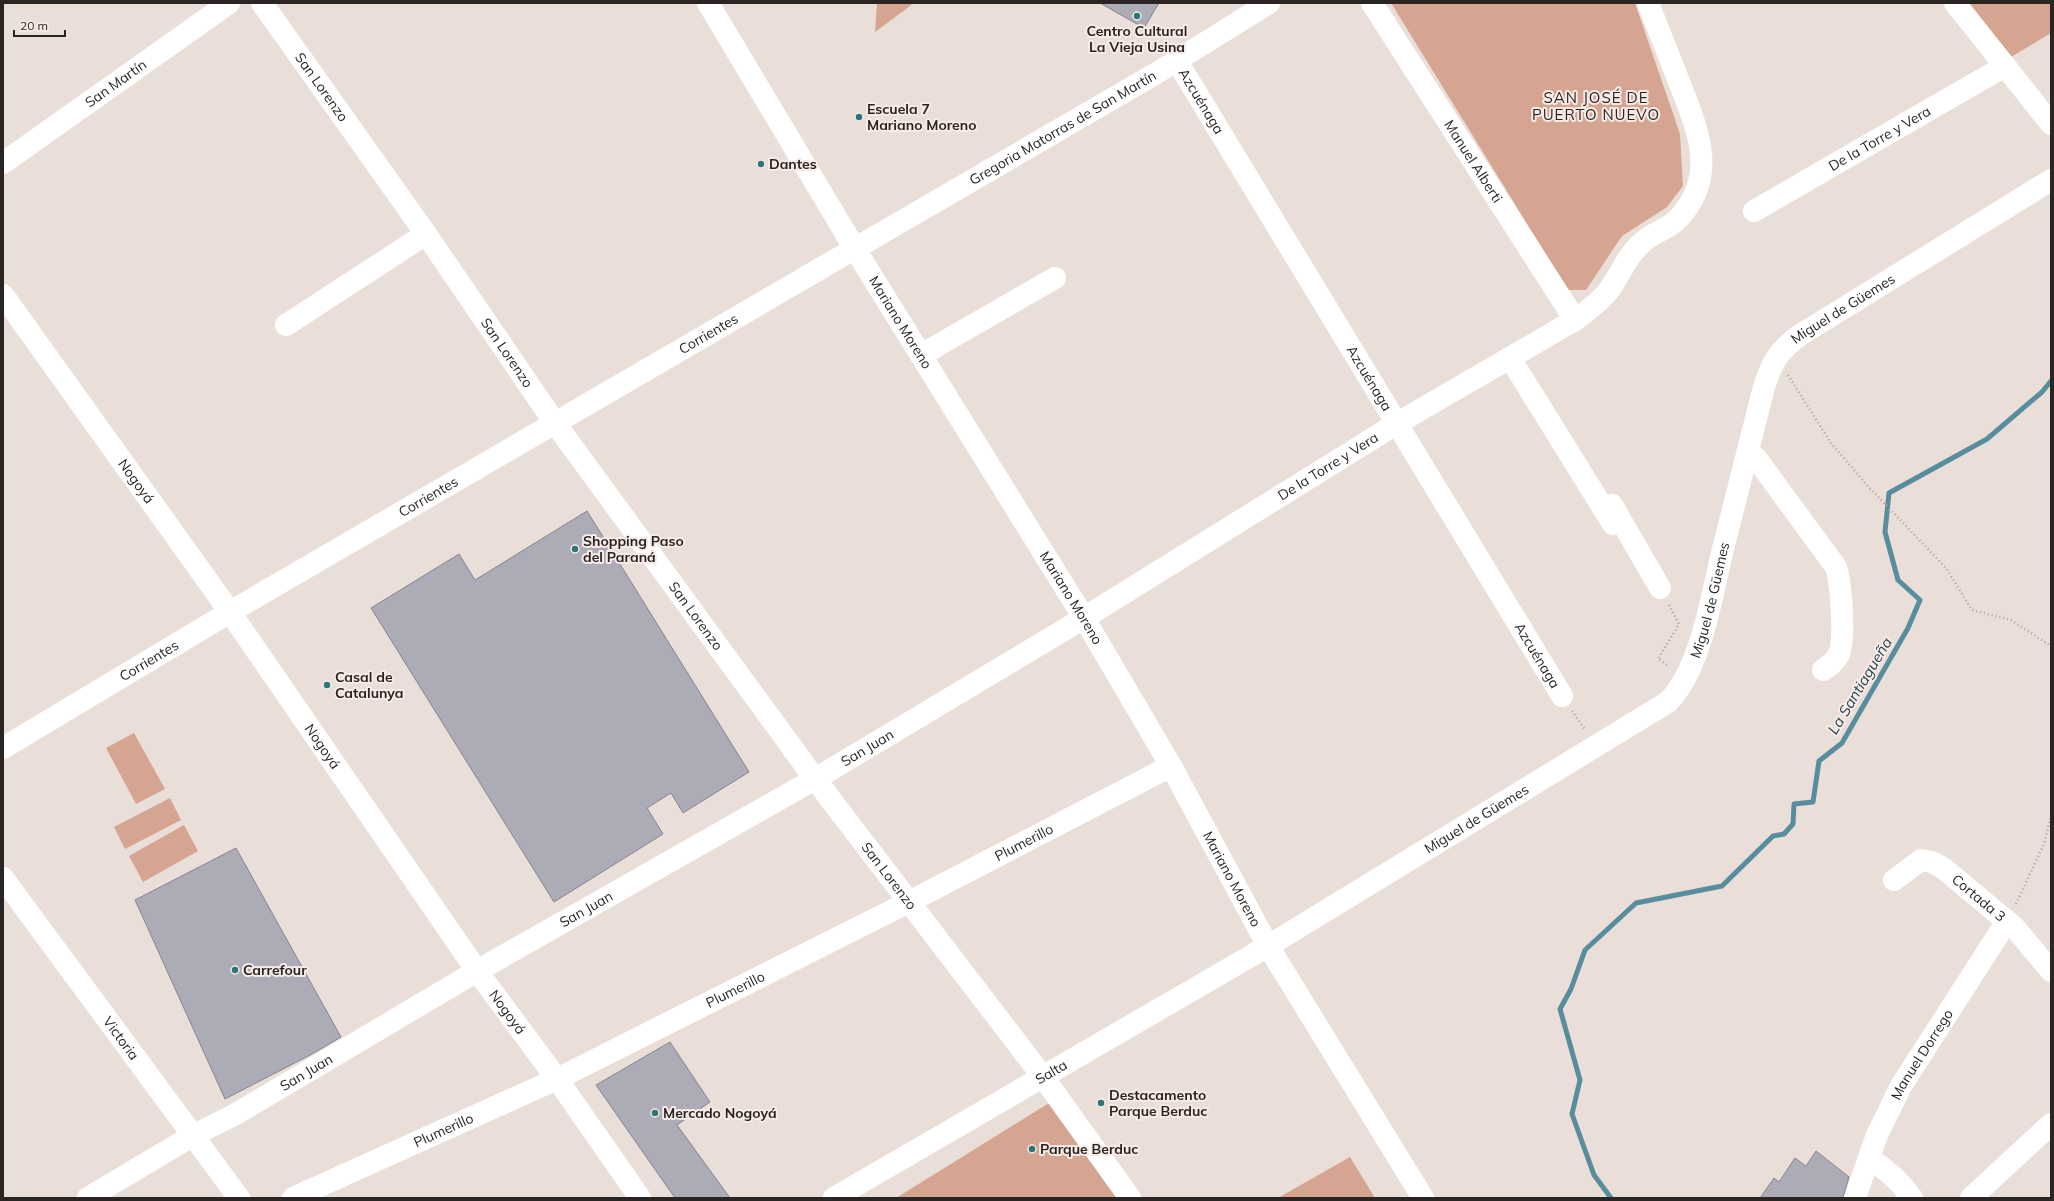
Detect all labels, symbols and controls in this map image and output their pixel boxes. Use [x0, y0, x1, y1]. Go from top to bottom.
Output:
marker: Centro Cultural La Vieja Usina [1132, 11, 1142, 21]
scale bar [14, 12, 65, 38]
text: 20 m [20, 18, 48, 33]
place label: Centro Cultural La Vieja Usina [1087, 22, 1187, 56]
street label: San Lorenzo [291, 49, 352, 125]
street label: San Martín [81, 55, 150, 111]
street label: Azcuénaga [1175, 65, 1228, 137]
street label: Gregoria Matorras de San Martín [966, 66, 1159, 189]
district label: SAN JOSÉ DE PUERTO NUEVO [1532, 88, 1660, 124]
place label: Escuela 7 Mariano Moreno [867, 100, 977, 134]
street label: De la Torre y Vera [1825, 102, 1934, 175]
marker: Escuela 7 Mariano Moreno [854, 112, 864, 122]
street label: Manuel Alberti [1440, 117, 1507, 206]
place label: Dantes [769, 155, 817, 173]
marker: Dantes [756, 159, 766, 169]
street label: Miguel de Güemes [1787, 270, 1898, 348]
street label: Mariano Moreno [865, 273, 936, 372]
street label: Corrientes [675, 309, 741, 358]
street label: San Lorenzo [477, 314, 537, 391]
street label: Azcuénaga [1343, 342, 1396, 414]
street label: De la Torre y Vera [1274, 428, 1382, 504]
street label: Nogoyá [114, 455, 158, 507]
street label: Corrientes [395, 472, 461, 521]
place label: Shopping Paso del Paraná [583, 532, 684, 566]
street label: Miguel de Güemes [1686, 540, 1733, 661]
marker: Shopping Paso del Paraná [570, 544, 580, 554]
street label: Mariano Moreno [1036, 548, 1107, 648]
street label: San Lorenzo [665, 578, 727, 654]
street label: Azcuénaga [1511, 619, 1564, 691]
water label: La Santiagueña [1823, 634, 1896, 738]
street label: Corrientes [116, 636, 182, 685]
place label: Casal de Catalunya [335, 668, 404, 702]
marker: Casal de Catalunya [322, 680, 332, 690]
street label: Nogoyá [301, 720, 344, 772]
street label: San Juan [837, 725, 897, 770]
street label: Miguel de Güemes [1421, 780, 1532, 858]
street label: Plumerillo [992, 820, 1056, 865]
street label: Mariano Moreno [1199, 828, 1265, 930]
street label: San Lorenzo [858, 838, 921, 913]
street label: Cortada 3 [1948, 870, 2009, 926]
street label: San Juan [556, 887, 616, 931]
place label: Carrefour [243, 961, 307, 979]
marker: Carrefour [230, 965, 240, 975]
street label: Plumerillo [703, 967, 768, 1012]
street label: Nogoyá [485, 987, 530, 1038]
street label: Manuel Dorrego [1887, 1006, 1957, 1103]
street label: Victoria [99, 1013, 143, 1064]
street label: San Juan [277, 1050, 336, 1095]
street label: Salta [1032, 1056, 1070, 1088]
place label: Destacamento Parque Berduc [1109, 1086, 1207, 1120]
marker: Destacamento Parque Berduc [1096, 1098, 1106, 1108]
place label: Mercado Nogoyá [663, 1104, 777, 1122]
marker: Mercado Nogoyá [650, 1108, 660, 1118]
street label: Plumerillo [411, 1109, 476, 1151]
place label: Parque Berduc [1040, 1140, 1138, 1158]
marker: Parque Berduc [1027, 1144, 1037, 1154]

